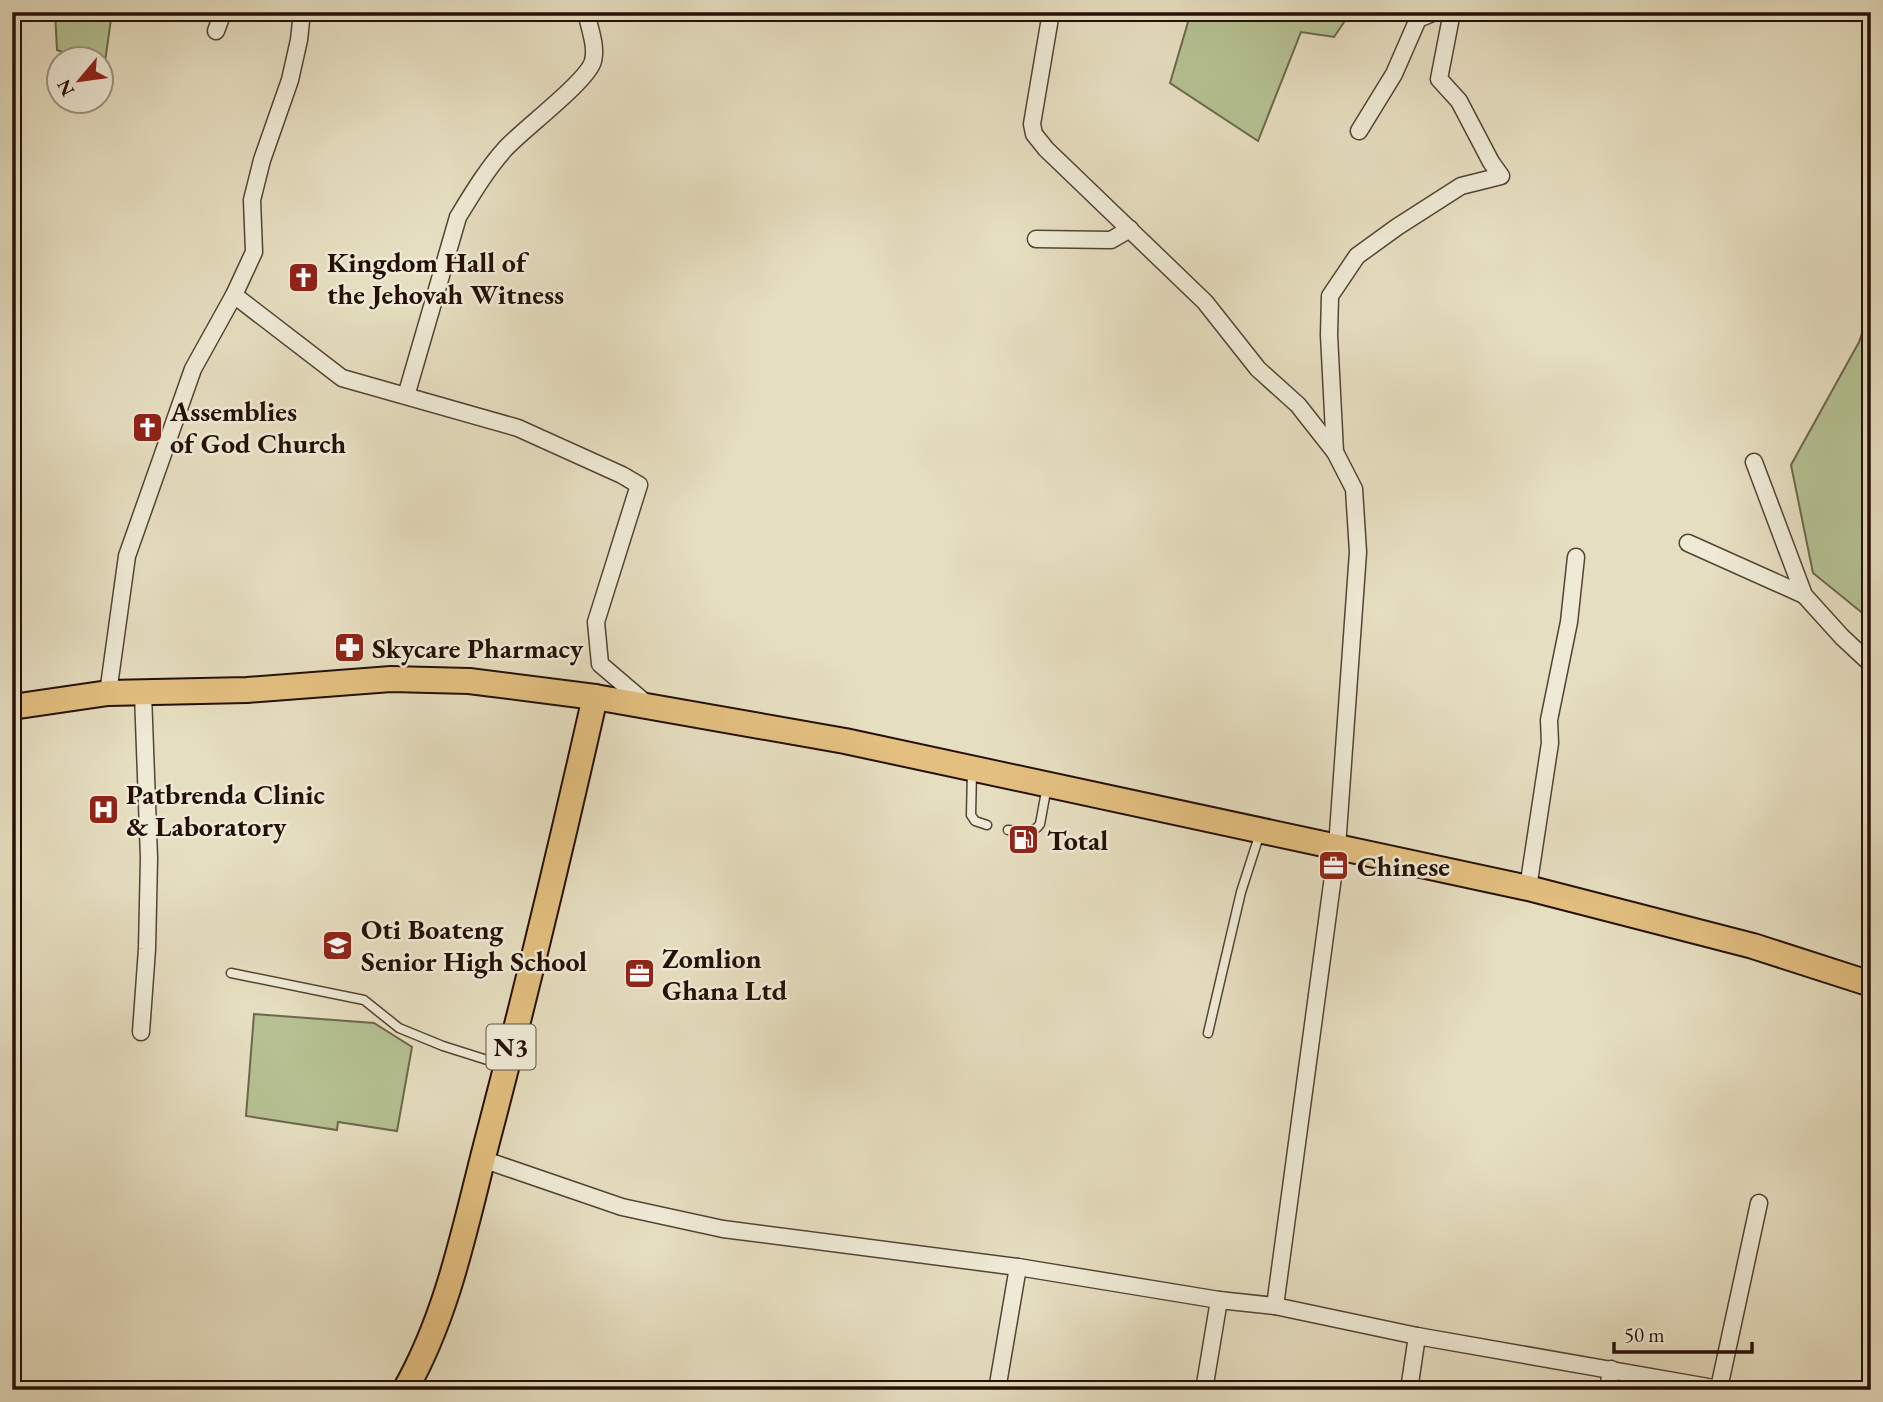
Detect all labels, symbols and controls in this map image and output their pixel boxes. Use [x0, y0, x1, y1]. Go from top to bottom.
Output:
north arrow [46, 46, 116, 116]
text: N [51, 75, 80, 101]
place label: Kingdom Hall of the Jehovah Witness [327, 244, 564, 312]
church icon: Kingdom Hall of the Jehovah Witness [287, 261, 321, 295]
place label: Assemblies of God Church [169, 393, 347, 461]
church icon: Assemblies of God Church [130, 410, 164, 444]
place label: Skycare Pharmacy [372, 630, 584, 666]
pharmacy icon: Skycare Pharmacy [332, 631, 366, 665]
place label: Patbrenda Clinic & Laboratory [126, 776, 325, 844]
hospital icon: Patbrenda Clinic & Laboratory [86, 793, 120, 827]
place label: Total [1047, 822, 1108, 858]
fuel station icon: Total [1007, 823, 1041, 857]
place label: Chinese [1357, 848, 1450, 884]
office icon: Chinese [1317, 849, 1351, 883]
place label: Oti Boateng Senior High School [361, 911, 587, 979]
school or university icon: Oti Boateng Senior High School [321, 928, 355, 962]
place label: Zomlion Ghana Ltd [662, 940, 788, 1008]
office icon: Zomlion Ghana Ltd [622, 957, 656, 991]
road number: N3 [486, 1024, 536, 1070]
scale bar [1614, 1311, 1752, 1355]
text: 50 m [1624, 1321, 1665, 1348]

